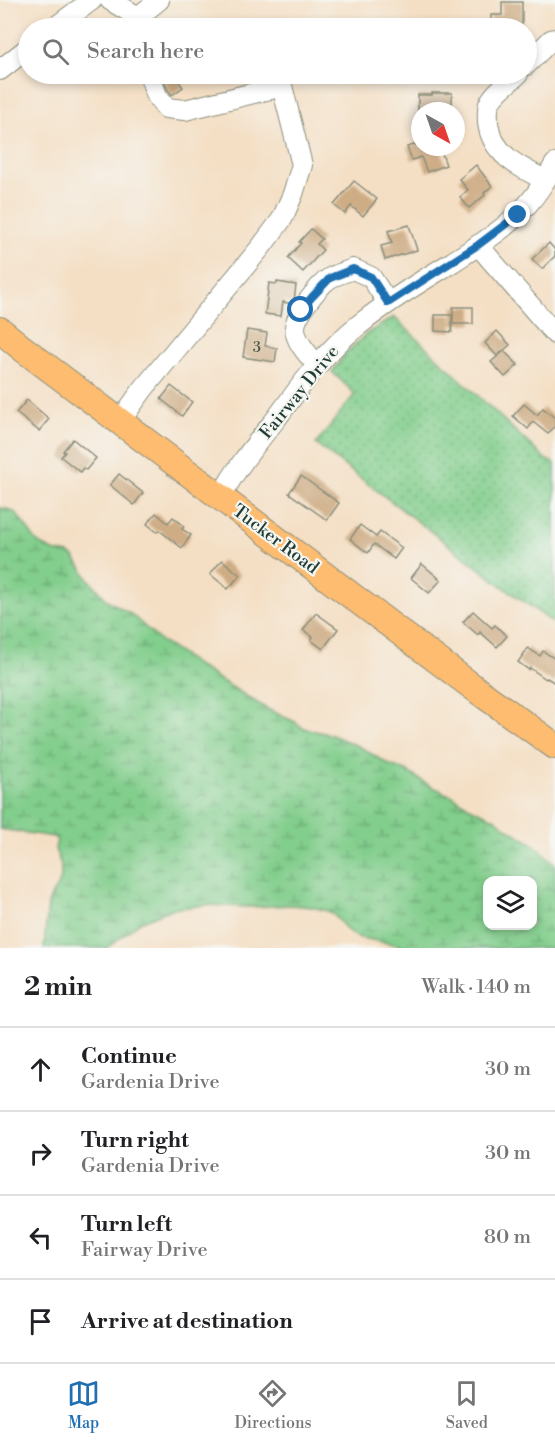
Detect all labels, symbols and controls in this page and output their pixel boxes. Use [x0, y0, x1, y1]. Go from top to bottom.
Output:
search box [18, 18, 537, 84]
icon: search [39, 35, 72, 68]
text: Search here [87, 38, 204, 65]
north arrow [411, 102, 465, 156]
route end [504, 201, 530, 227]
route start [287, 296, 313, 322]
house number: 3 [253, 338, 261, 357]
street label: Fairway Drive [255, 341, 344, 444]
street label: Tucker Road [228, 499, 324, 580]
map controls [483, 876, 537, 930]
button: layers [483, 876, 537, 930]
text: 2 min [24, 971, 92, 1003]
text: Walk · 140 m [421, 975, 531, 1000]
text: Continue [81, 1043, 177, 1070]
icon: ahead [24, 1053, 57, 1086]
text: 30 m [485, 1057, 531, 1082]
text: Gardenia Drive [81, 1070, 219, 1095]
text: Turn right [81, 1127, 189, 1154]
icon: right [24, 1137, 57, 1170]
text: 30 m [485, 1141, 531, 1166]
text: Gardenia Drive [81, 1154, 219, 1179]
text: Turn left [81, 1211, 172, 1238]
icon: left [24, 1221, 57, 1254]
text: 80 m [484, 1225, 531, 1250]
text: Fairway Drive [81, 1238, 208, 1263]
icon: arrive [24, 1305, 57, 1338]
text: Arrive at destination [81, 1308, 293, 1335]
tab: Map [67, 1377, 100, 1433]
tab: Directions [234, 1377, 312, 1433]
tab: Saved [446, 1377, 488, 1433]

